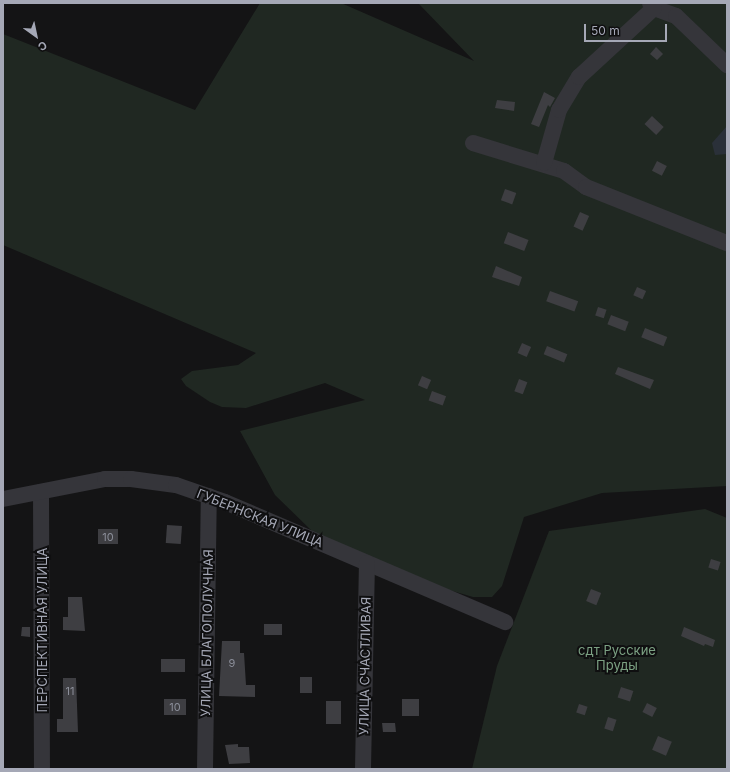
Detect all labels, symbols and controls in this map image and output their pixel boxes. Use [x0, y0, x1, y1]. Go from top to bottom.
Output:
north arrow [16, 16, 56, 56]
scale bar [586, 16, 669, 42]
text: 50 m [591, 23, 620, 38]
text: С [35, 38, 50, 54]
street label: ГУБЕРНСКАЯ УЛИЦА [194, 485, 326, 551]
house number: 10 [102, 530, 114, 544]
street label: ПЕРСПЕКТИВНАЯ УЛИЦА [34, 548, 50, 712]
street label: УЛИЦА БЛАГОПОЛУЧНАЯ [198, 549, 216, 717]
street label: УЛИЦА СЧАСТЛИВАЯ [356, 597, 374, 735]
park label: сдт Русские Пруды [578, 643, 656, 674]
house number: 9 [229, 656, 235, 670]
house number: 11 [66, 684, 74, 698]
house number: 10 [169, 700, 181, 714]

